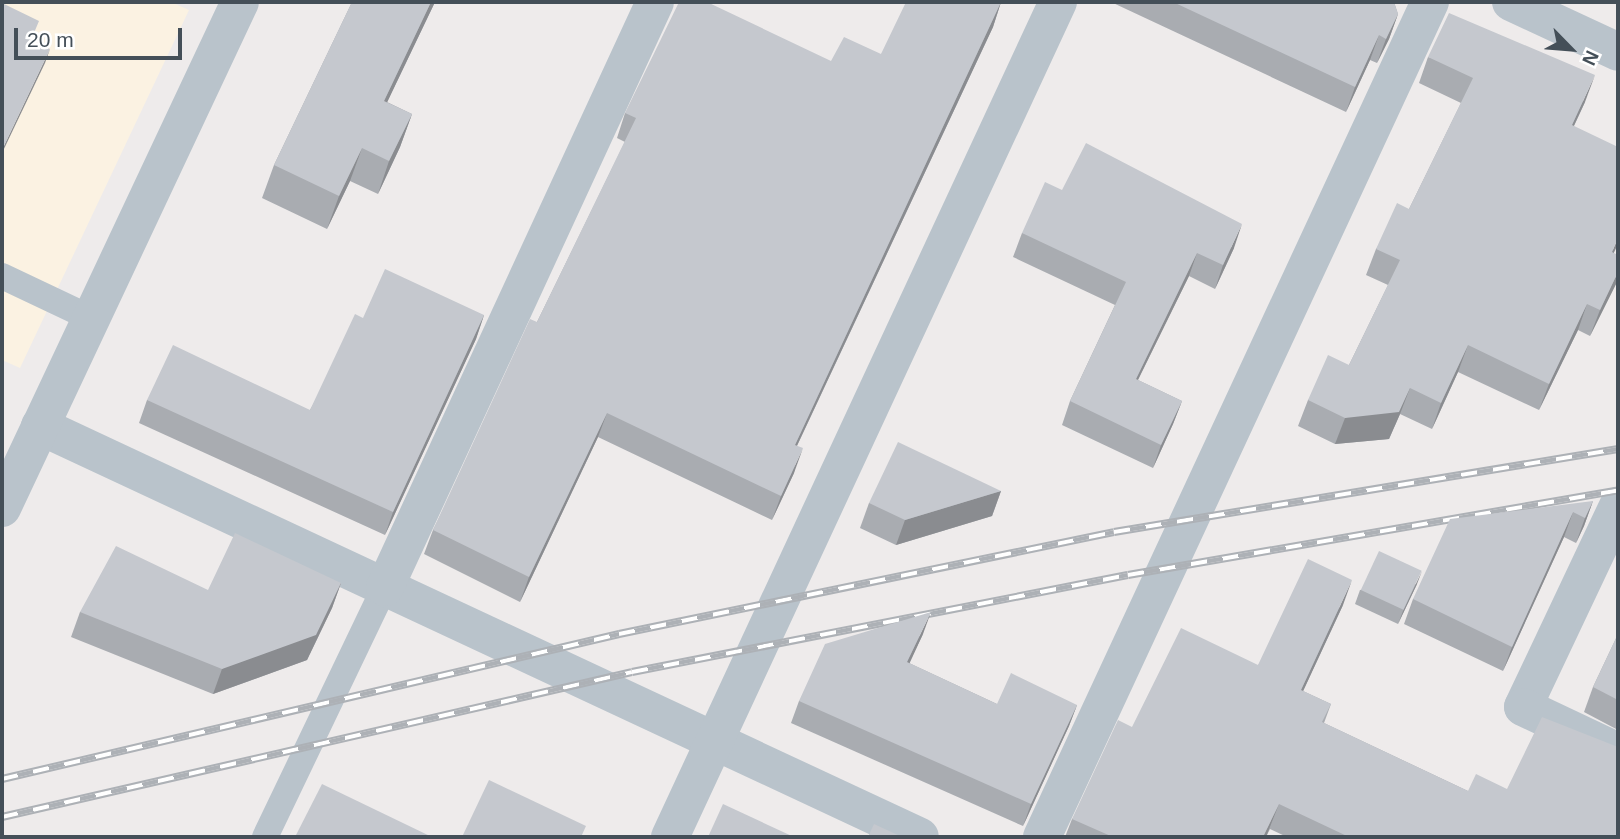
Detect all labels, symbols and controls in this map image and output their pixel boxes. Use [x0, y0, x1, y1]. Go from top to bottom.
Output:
scale bar [18, 14, 186, 58]
north arrow [1536, 14, 1606, 84]
text: 20 m [27, 28, 74, 51]
text: N [1578, 47, 1603, 69]

